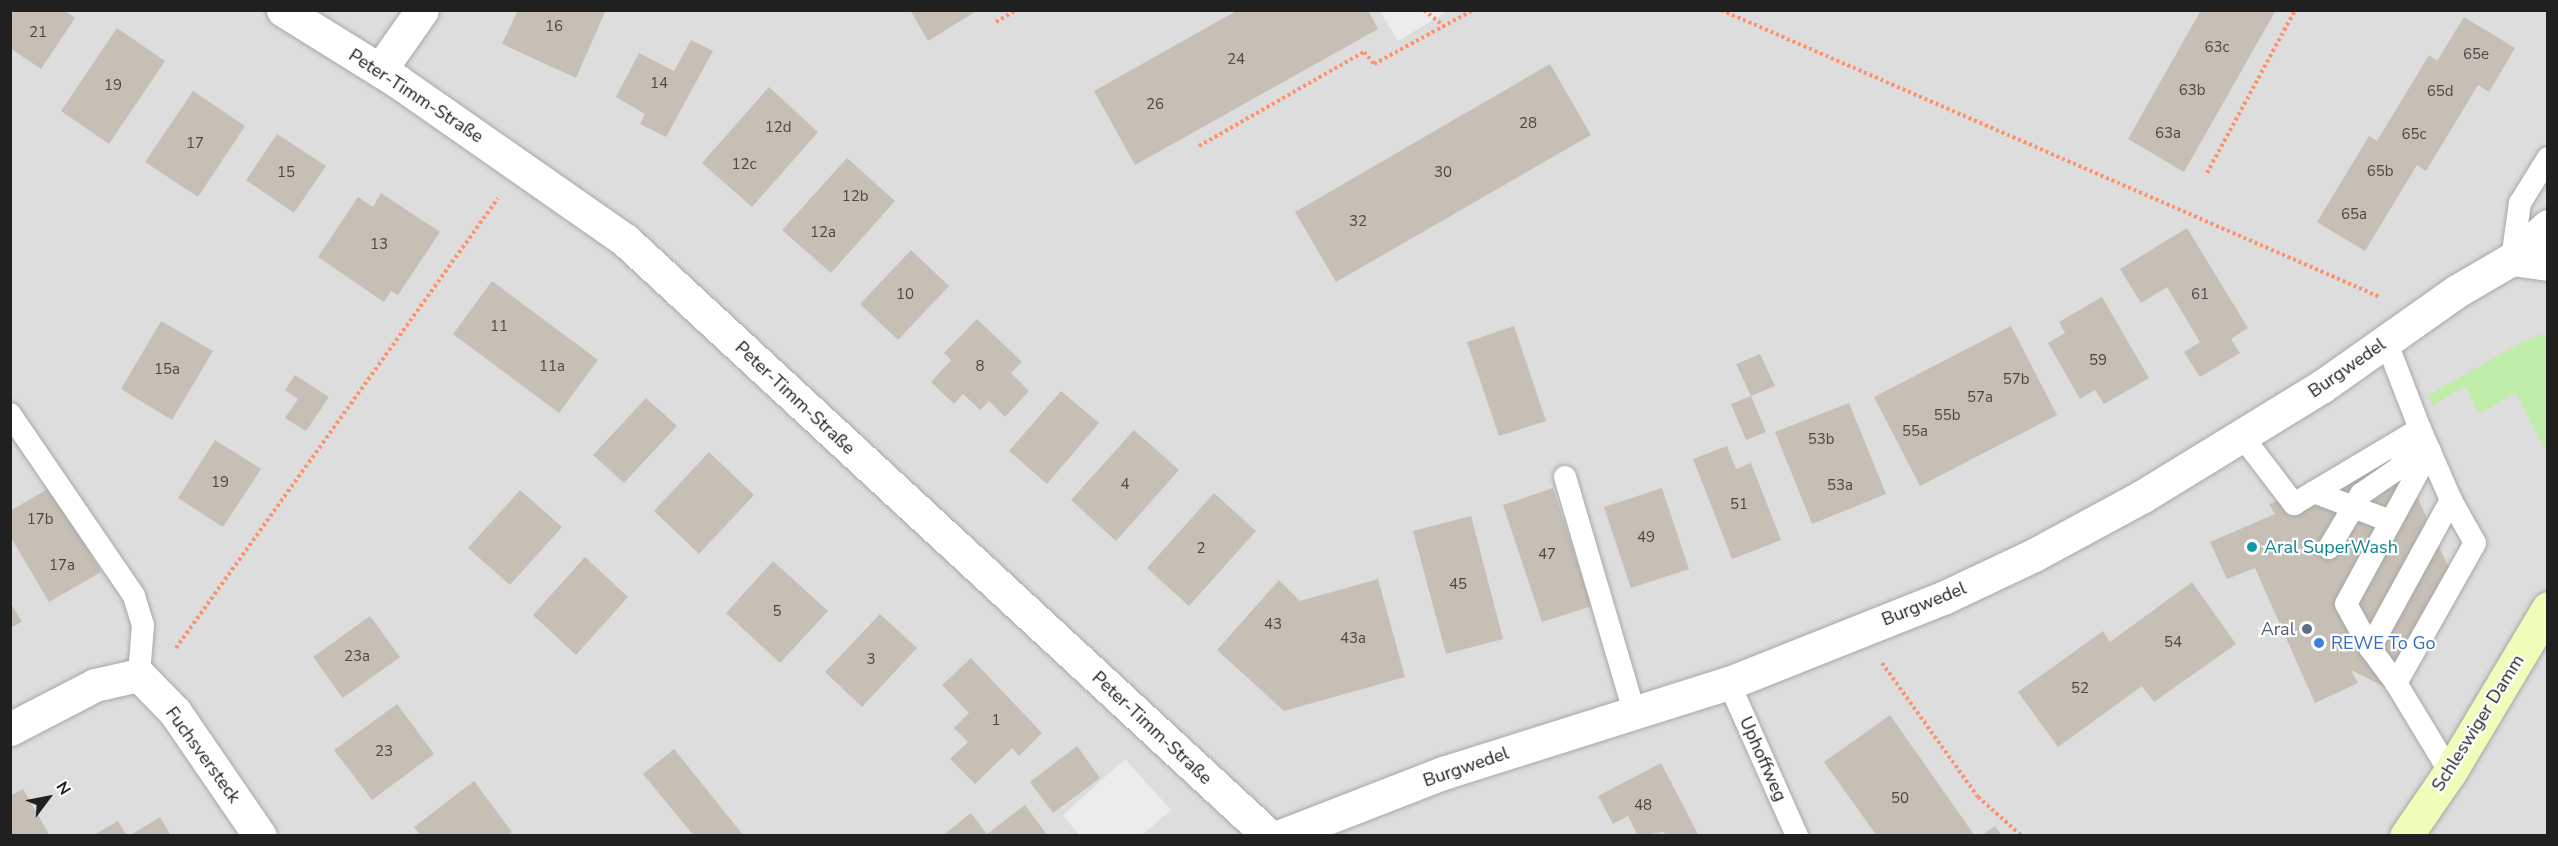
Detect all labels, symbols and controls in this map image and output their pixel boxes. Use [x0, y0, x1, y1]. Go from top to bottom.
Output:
house number: 16 [545, 18, 563, 36]
house number: 21 [29, 24, 47, 42]
house number: 63c [2205, 39, 2229, 57]
street label: Peter-Timm-Straße [345, 44, 487, 148]
house number: 65e [2463, 46, 2489, 64]
house number: 24 [1227, 51, 1245, 69]
house number: 14 [650, 75, 668, 93]
house number: 19 [104, 77, 122, 95]
house number: 63b [2179, 82, 2205, 100]
house number: 65d [2427, 83, 2453, 101]
house number: 26 [1146, 96, 1164, 114]
house number: 28 [1519, 115, 1537, 133]
house number: 12d [765, 119, 791, 137]
house number: 63a [2155, 125, 2181, 143]
house number: 65c [2402, 126, 2426, 144]
house number: 17 [186, 135, 204, 153]
house number: 12c [732, 156, 756, 174]
house number: 65b [2367, 163, 2393, 181]
house number: 15 [277, 164, 295, 182]
house number: 30 [1434, 164, 1452, 182]
house number: 12b [842, 188, 868, 206]
house number: 65a [2341, 206, 2367, 224]
house number: 32 [1349, 213, 1367, 231]
house number: 12a [810, 224, 836, 242]
house number: 13 [370, 236, 388, 254]
house number: 10 [896, 286, 914, 304]
house number: 61 [2191, 286, 2209, 304]
house number: 11 [490, 318, 508, 336]
street label: Burgwedel [2304, 334, 2390, 402]
street label: Peter-Timm-Straße [731, 337, 859, 459]
house number: 59 [2089, 352, 2107, 370]
house number: 11a [539, 358, 565, 376]
house number: 8 [976, 358, 984, 376]
house number: 15a [154, 361, 180, 379]
house number: 57b [2003, 371, 2029, 389]
house number: 57a [1967, 389, 1993, 407]
house number: 55b [1934, 407, 1960, 425]
house number: 55a [1902, 423, 1928, 441]
house number: 53b [1808, 431, 1834, 449]
house number: 19 [211, 474, 229, 492]
house number: 4 [1121, 476, 1129, 494]
house number: 53a [1827, 477, 1853, 495]
house number: 51 [1730, 496, 1748, 514]
house number: 17b [27, 511, 53, 529]
house number: 49 [1637, 529, 1655, 547]
place label: Aral SuperWash [2264, 536, 2398, 558]
house number: 2 [1197, 540, 1205, 558]
marker: Aral SuperWash [2245, 540, 2259, 554]
house number: 47 [1538, 546, 1556, 564]
house number: 17a [49, 557, 75, 575]
house number: 45 [1449, 576, 1467, 594]
street label: Burgwedel [1879, 577, 1969, 631]
house number: 5 [773, 603, 781, 621]
house number: 43 [1264, 616, 1282, 634]
place label: Aral [2261, 618, 2295, 640]
marker: Aral [2300, 622, 2314, 636]
house number: 43a [1340, 630, 1366, 648]
place label: REWE To Go [2331, 632, 2436, 654]
house number: 54 [2164, 634, 2182, 652]
marker: REWE To Go [2312, 636, 2326, 650]
house number: 23a [344, 648, 370, 666]
house number: 3 [867, 651, 875, 669]
street label: Schleswiger Damm [2427, 651, 2529, 795]
street label: Peter-Timm-Straße [1088, 667, 1216, 789]
house number: 52 [2071, 680, 2089, 698]
street label: Fuchsversteck [161, 703, 245, 807]
house number: 1 [992, 712, 1000, 730]
street label: Uphoffweg [1735, 713, 1791, 805]
street label: Burgwedel [1420, 742, 1512, 792]
house number: 23 [375, 743, 393, 761]
north arrow [18, 768, 78, 828]
text: N [51, 778, 76, 799]
house number: 50 [1891, 790, 1909, 808]
house number: 48 [1634, 797, 1652, 815]

